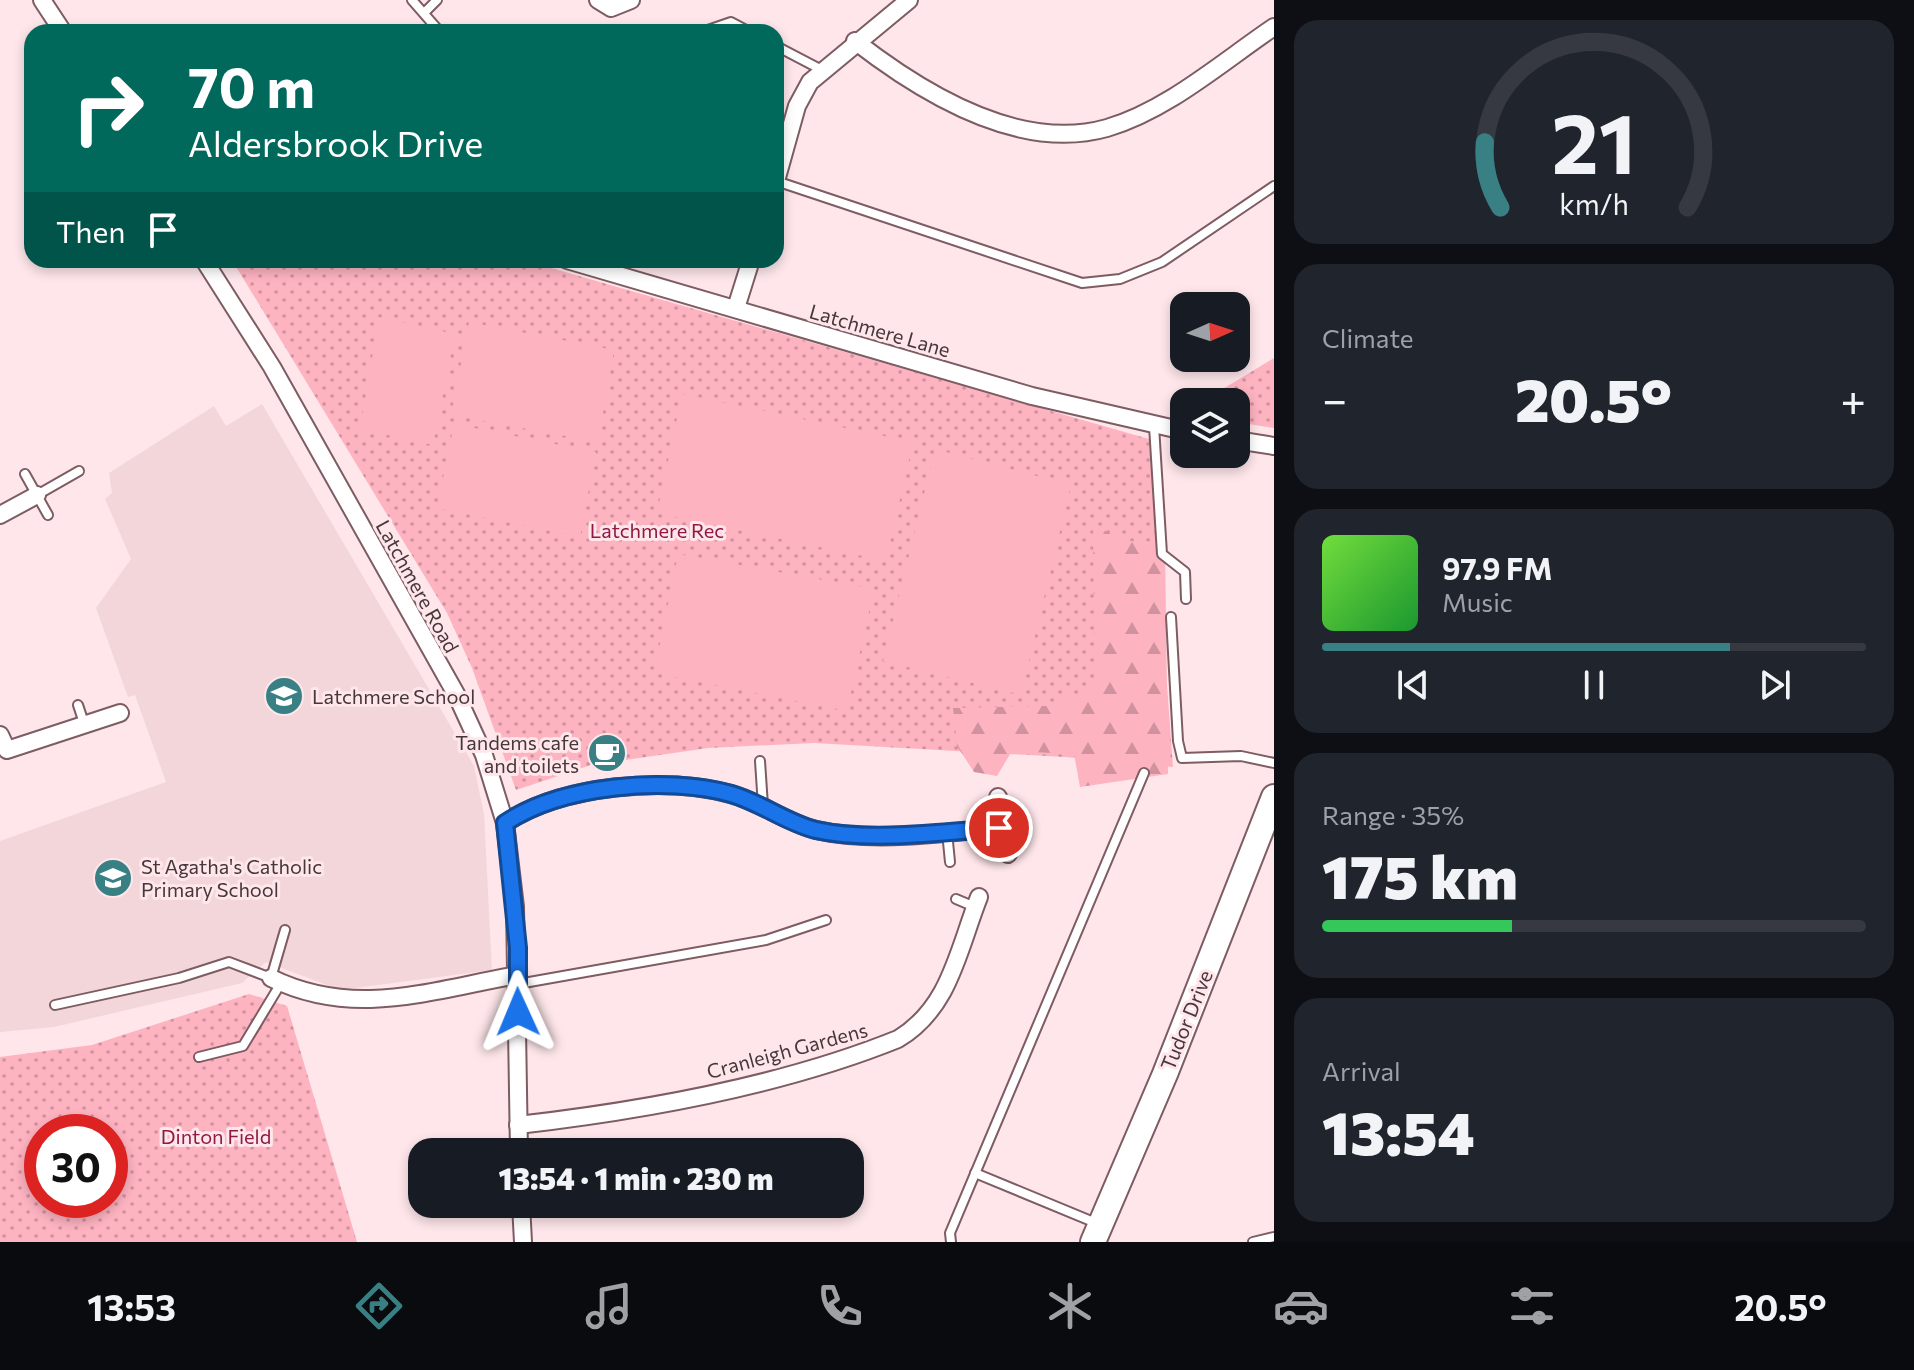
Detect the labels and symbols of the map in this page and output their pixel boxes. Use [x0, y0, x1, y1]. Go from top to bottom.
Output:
north arrow [1170, 292, 1250, 372]
street label: Latchmere Lane [807, 298, 953, 362]
street label: Latchmere Road [372, 515, 464, 657]
park label: Latchmere Rec [590, 518, 724, 542]
school or university icon: Latchmere School [263, 675, 305, 717]
place label: Latchmere School [312, 684, 475, 708]
place label: Tandems cafe and toilets [455, 730, 579, 777]
cafe icon: Tandems cafe and toilets [586, 732, 628, 774]
pin [965, 794, 1033, 862]
place label: St Agatha's Catholic Primary School [141, 854, 322, 901]
school or university icon: St Agatha's Catholic Primary School [92, 857, 134, 899]
street label: Tudor Drive [1155, 966, 1217, 1074]
position arrow [476, 970, 560, 1054]
street label: Cranleigh Gardens [704, 1017, 870, 1083]
speed limit sign: 30 [24, 1114, 128, 1218]
park label: Dinton Field [161, 1124, 271, 1148]

